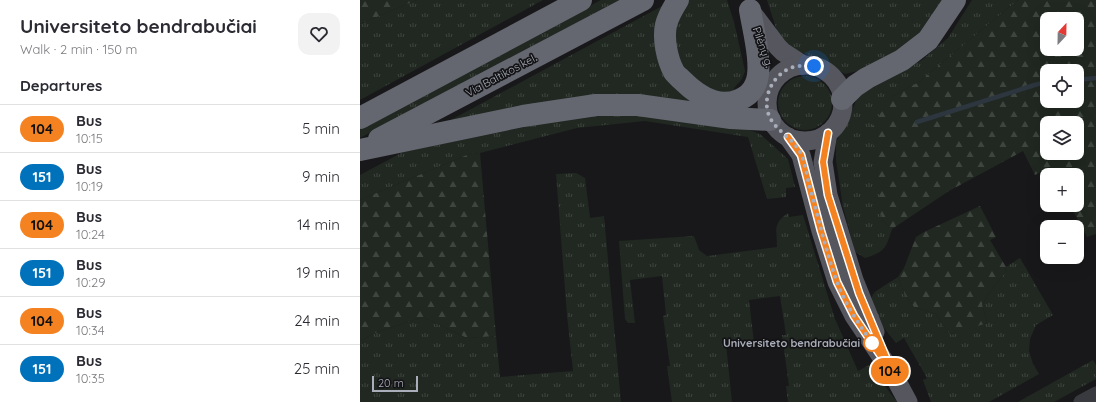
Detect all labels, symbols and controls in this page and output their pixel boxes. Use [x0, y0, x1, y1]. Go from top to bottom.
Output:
north arrow [1040, 12, 1084, 56]
map controls [1040, 12, 1084, 264]
button: heart [298, 13, 340, 55]
text: Universiteto bendrabučiai [20, 14, 257, 38]
street label: Pilėnų g. [750, 25, 776, 69]
text: Walk · 2 min · 150 m [20, 41, 137, 57]
street label: Via Baltikos kel. [463, 50, 539, 100]
your location [804, 56, 824, 76]
button: locate [1040, 64, 1084, 108]
text: Departures [20, 76, 102, 95]
text: Bus [76, 111, 102, 130]
button: layers [1040, 116, 1084, 160]
text: 5 min [302, 119, 340, 138]
text: 104 [31, 120, 53, 138]
text: 10:15 [76, 130, 103, 146]
text: Bus [76, 159, 102, 178]
text: 9 min [302, 167, 340, 186]
text: 151 [33, 168, 51, 186]
button: + [1040, 168, 1084, 212]
text: 10:19 [76, 178, 103, 194]
text: Bus [76, 207, 102, 226]
text: 14 min [297, 215, 340, 234]
text: 104 [31, 216, 53, 234]
button: − [1040, 220, 1084, 264]
text: 10:24 [76, 226, 105, 242]
text: Bus [76, 255, 102, 274]
text: 19 min [296, 263, 340, 282]
text: 151 [33, 264, 51, 282]
text: 10:29 [76, 274, 105, 290]
text: Bus [76, 303, 102, 322]
text: 24 min [294, 311, 340, 330]
text: 104 [31, 312, 53, 330]
text: 10:34 [76, 322, 105, 338]
marker: Universiteto bendrabučiai [863, 334, 881, 352]
place label: Universiteto bendrabučiai [723, 336, 860, 350]
text: Bus [76, 351, 102, 370]
line badge: 104 [867, 358, 913, 384]
text: 25 min [294, 359, 340, 378]
text: 151 [33, 360, 51, 378]
text: 104 [879, 362, 901, 380]
text: 10:35 [76, 370, 105, 386]
scale bar [372, 374, 418, 393]
text: 20 m [378, 376, 404, 390]

